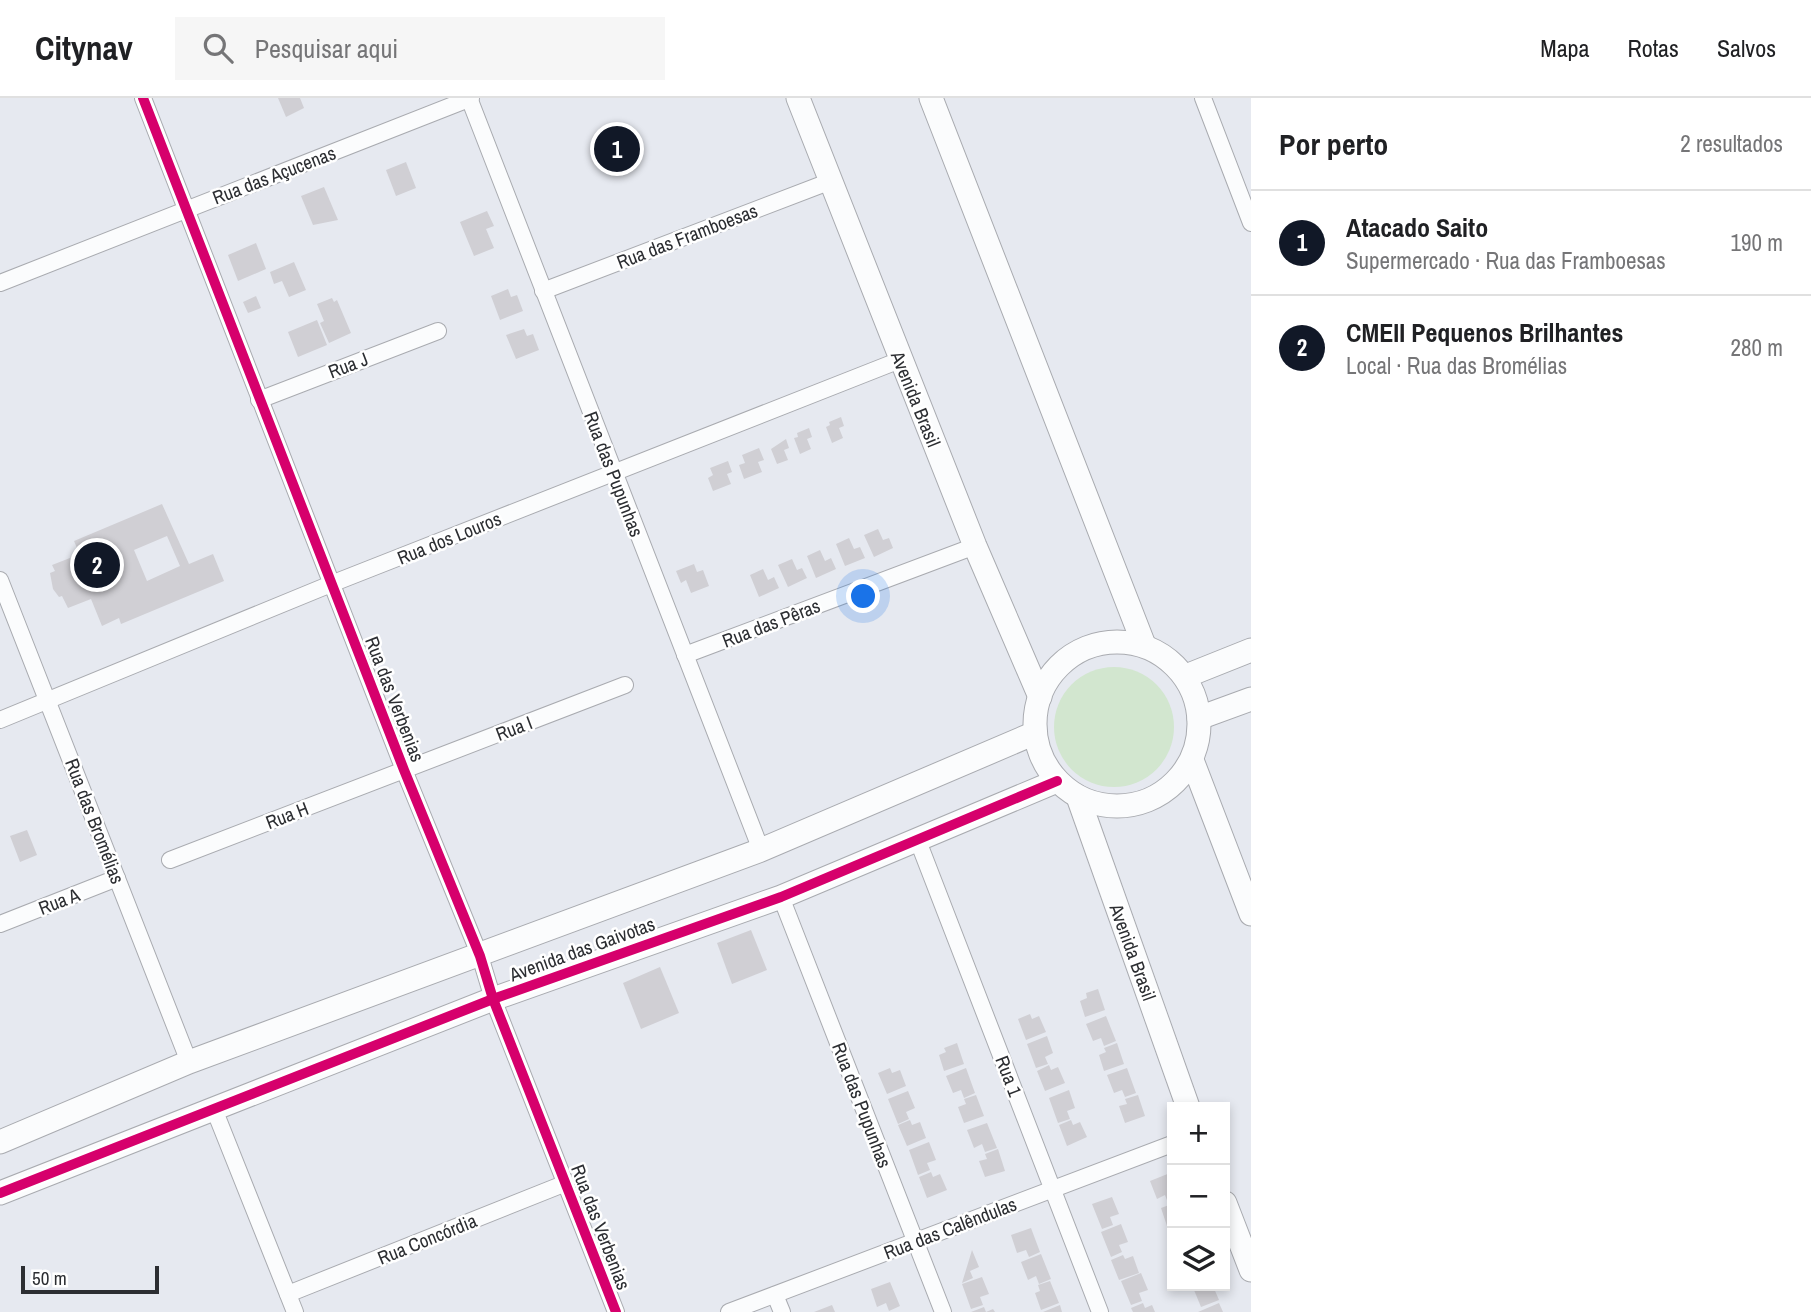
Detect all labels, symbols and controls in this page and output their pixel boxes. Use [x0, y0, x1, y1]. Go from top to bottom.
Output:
search box [175, 17, 665, 80]
text: Citynav [35, 26, 133, 70]
icon: search [199, 29, 237, 67]
text: Pesquisar aqui [255, 31, 398, 66]
text: Mapa [1540, 32, 1590, 64]
text: Rotas [1628, 32, 1679, 64]
text: Salvos [1717, 32, 1776, 64]
pin: 1 [594, 123, 640, 175]
text: Por perto [1279, 124, 1388, 164]
text: 2 resultados [1680, 128, 1783, 159]
street label: Rua das Açucenas [209, 140, 339, 210]
street label: Rua das Framboesas [613, 197, 761, 275]
text: Atacado Saito [1346, 210, 1488, 245]
text: 1 [1297, 227, 1307, 258]
text: 190 m [1731, 227, 1783, 258]
text: Supermercado · Rua das Framboesas [1346, 245, 1666, 276]
text: CMEII Pequenos Brilhantes [1346, 315, 1623, 350]
text: 2 [1297, 332, 1307, 363]
text: 280 m [1731, 332, 1783, 363]
street label: Rua J [324, 346, 372, 384]
street label: Avenida Brasil [885, 346, 947, 451]
text: Local · Rua das Bromélias [1346, 350, 1567, 381]
street label: Rua das Pupunhas [578, 407, 650, 541]
street label: Rua dos Louros [393, 505, 505, 571]
pin: 2 [74, 539, 120, 591]
your location [846, 579, 880, 613]
street label: Rua das Pêras [718, 592, 824, 654]
street label: Rua das Verbenias [359, 632, 431, 766]
street label: Rua I [492, 709, 536, 747]
street label: Rua das Bromélias [59, 754, 131, 888]
street label: Rua H [262, 795, 312, 835]
street label: Rua A [35, 881, 84, 921]
street label: Avenida Brasil [1103, 899, 1162, 1004]
street label: Avenida das Gaivotas [505, 911, 659, 988]
street label: Rua das Pupunhas [826, 1038, 898, 1172]
street label: Rua 1 [989, 1052, 1029, 1100]
map controls [1167, 1102, 1230, 1291]
button: + [1167, 1102, 1230, 1165]
street label: Rua das Verbenias [565, 1160, 637, 1294]
button: − [1167, 1165, 1230, 1228]
street label: Rua das Calêndulas [880, 1191, 1020, 1265]
street label: Rua Concórdia [374, 1207, 481, 1271]
button: layers [1167, 1228, 1230, 1291]
scale bar [21, 1263, 159, 1295]
text: 50 m [32, 1265, 67, 1291]

